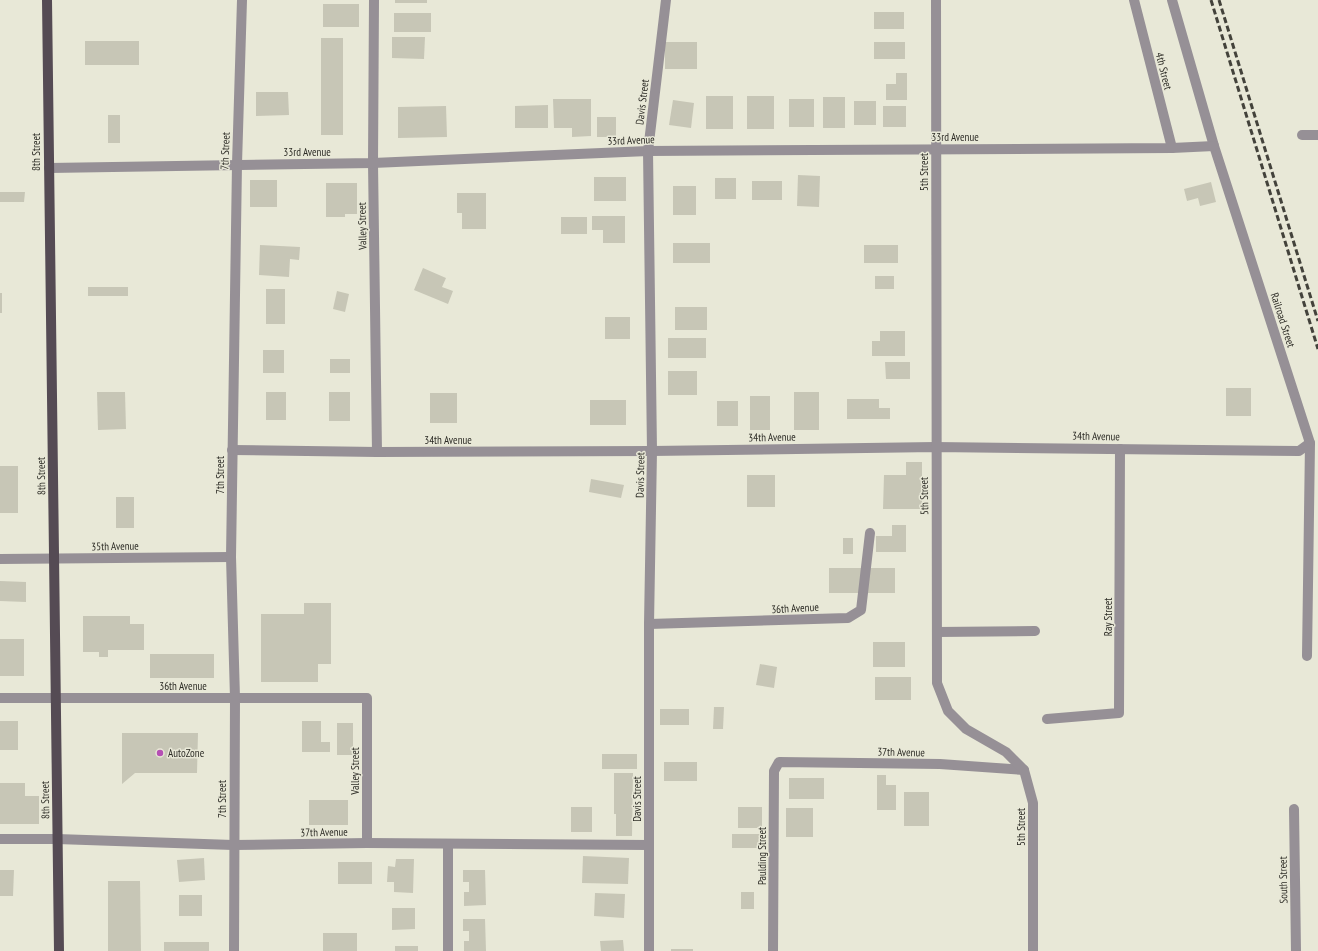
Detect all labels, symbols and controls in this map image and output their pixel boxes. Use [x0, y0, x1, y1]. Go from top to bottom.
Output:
street label: 4th Street [1153, 51, 1175, 91]
street label: Davis Street [632, 78, 652, 126]
street label: 33rd Avenue [931, 130, 979, 144]
street label: 7th Street [217, 132, 233, 170]
street label: 33rd Avenue [607, 132, 655, 148]
street label: 8th Street [29, 133, 43, 171]
street label: 33rd Avenue [283, 145, 331, 159]
street label: 5th Street [917, 153, 931, 191]
street label: Valley Street [355, 202, 369, 251]
street label: Railroad Street [1268, 291, 1298, 349]
street label: 34th Avenue [1072, 429, 1120, 443]
street label: 34th Avenue [748, 430, 796, 444]
street label: 34th Avenue [424, 433, 472, 447]
street label: Davis Street [633, 452, 647, 498]
street label: 7th Street [213, 456, 227, 494]
street label: 8th Street [34, 457, 48, 495]
street label: 5th Street [917, 477, 931, 515]
street label: 35th Avenue [91, 539, 139, 553]
street label: Ray Street [1101, 598, 1115, 636]
street label: 36th Avenue [771, 600, 820, 616]
street label: 36th Avenue [159, 679, 207, 693]
street label: 37th Avenue [877, 745, 925, 759]
place label: AutoZone [168, 746, 205, 760]
street label: Valley Street [348, 747, 362, 796]
marker: AutoZone [155, 748, 165, 758]
street label: Davis Street [630, 776, 644, 822]
street label: 7th Street [215, 780, 229, 818]
street label: 8th Street [38, 781, 52, 819]
street label: 5th Street [1014, 808, 1028, 846]
street label: 37th Avenue [300, 825, 348, 839]
street label: Paulding Street [755, 827, 769, 885]
street label: South Street [1276, 856, 1290, 904]

